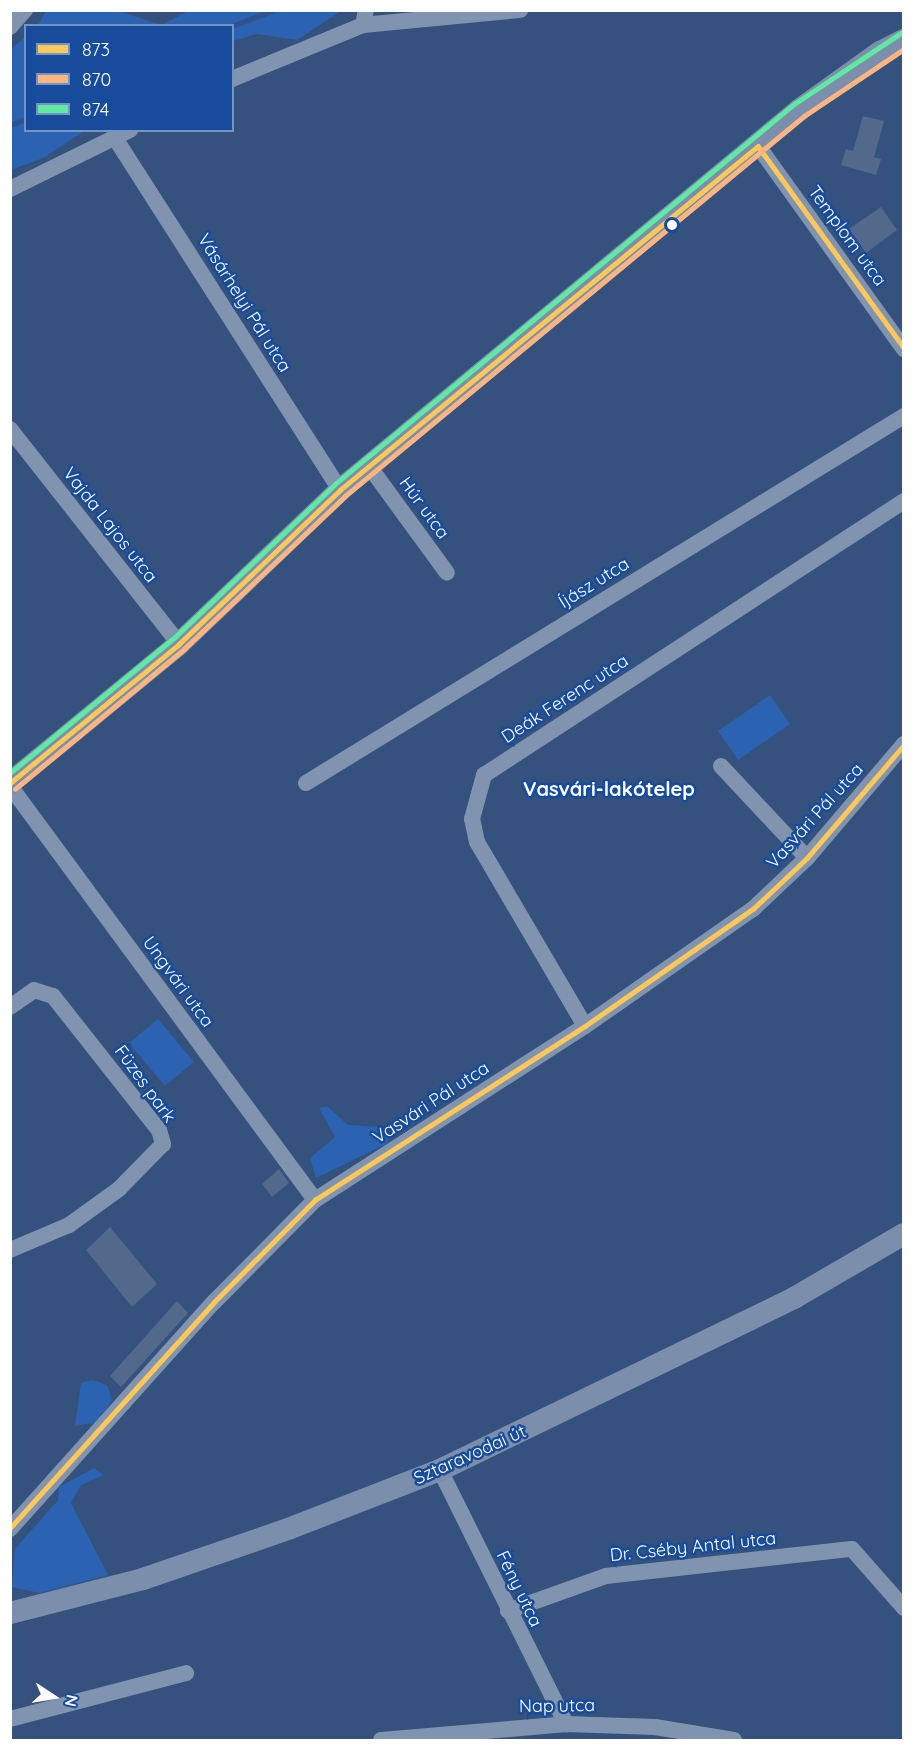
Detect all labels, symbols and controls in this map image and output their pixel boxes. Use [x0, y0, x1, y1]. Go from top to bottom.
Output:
legend [24, 24, 234, 132]
text: 873 [82, 38, 110, 61]
text: 870 [82, 68, 111, 91]
text: 874 [82, 98, 109, 121]
street label: Templom utca [803, 182, 891, 290]
unlabelled marker [666, 219, 678, 231]
street label: Vásárhelyi Pál utca [193, 230, 295, 376]
street label: Vajda Lajos utca [58, 463, 162, 587]
street label: Húr utca [394, 473, 454, 543]
street label: Íjász utca [555, 553, 633, 613]
street label: Deák Ferenc utca [498, 650, 632, 748]
street label: Vasvári Pál utca [762, 759, 868, 873]
district label: Vasvári-lakótelep [523, 776, 695, 800]
street label: Ungvári utca [138, 932, 218, 1032]
street label: Füzes park [110, 1041, 180, 1127]
street label: Vasvári Pál utca [369, 1057, 493, 1149]
street label: Sztaravodai út [411, 1421, 529, 1489]
street label: Dr. Cséby Antal utca [609, 1528, 777, 1566]
street label: Fény utca [491, 1547, 547, 1631]
north arrow [24, 1667, 84, 1727]
text: N [61, 1693, 83, 1709]
street label: Nap utca [519, 1695, 595, 1717]

